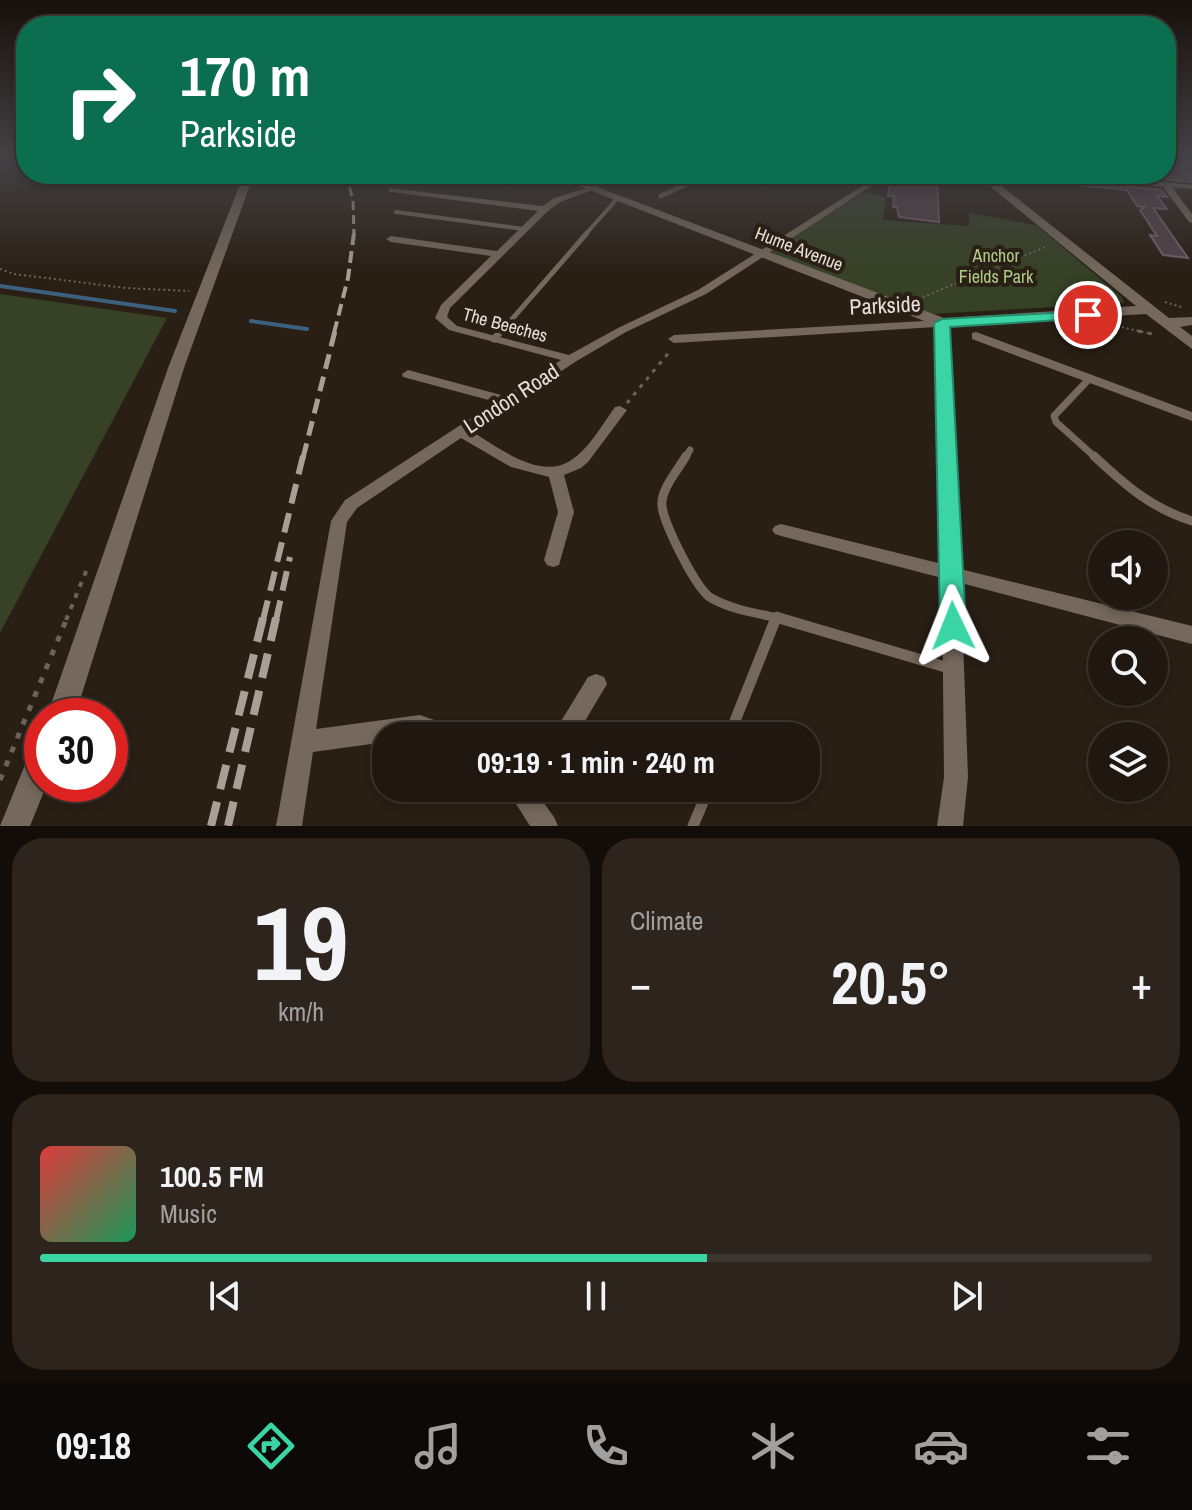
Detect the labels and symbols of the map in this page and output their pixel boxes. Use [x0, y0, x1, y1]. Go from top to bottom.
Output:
street label: Hume Avenue [752, 220, 847, 277]
park label: Anchor Fields Park [959, 243, 1034, 289]
pin [1054, 281, 1122, 349]
street label: Parkside [849, 288, 921, 322]
street label: The Beeches [460, 301, 550, 348]
street label: London Road [457, 356, 565, 440]
position arrow [911, 584, 995, 668]
speed limit sign: 30 [24, 698, 128, 802]

